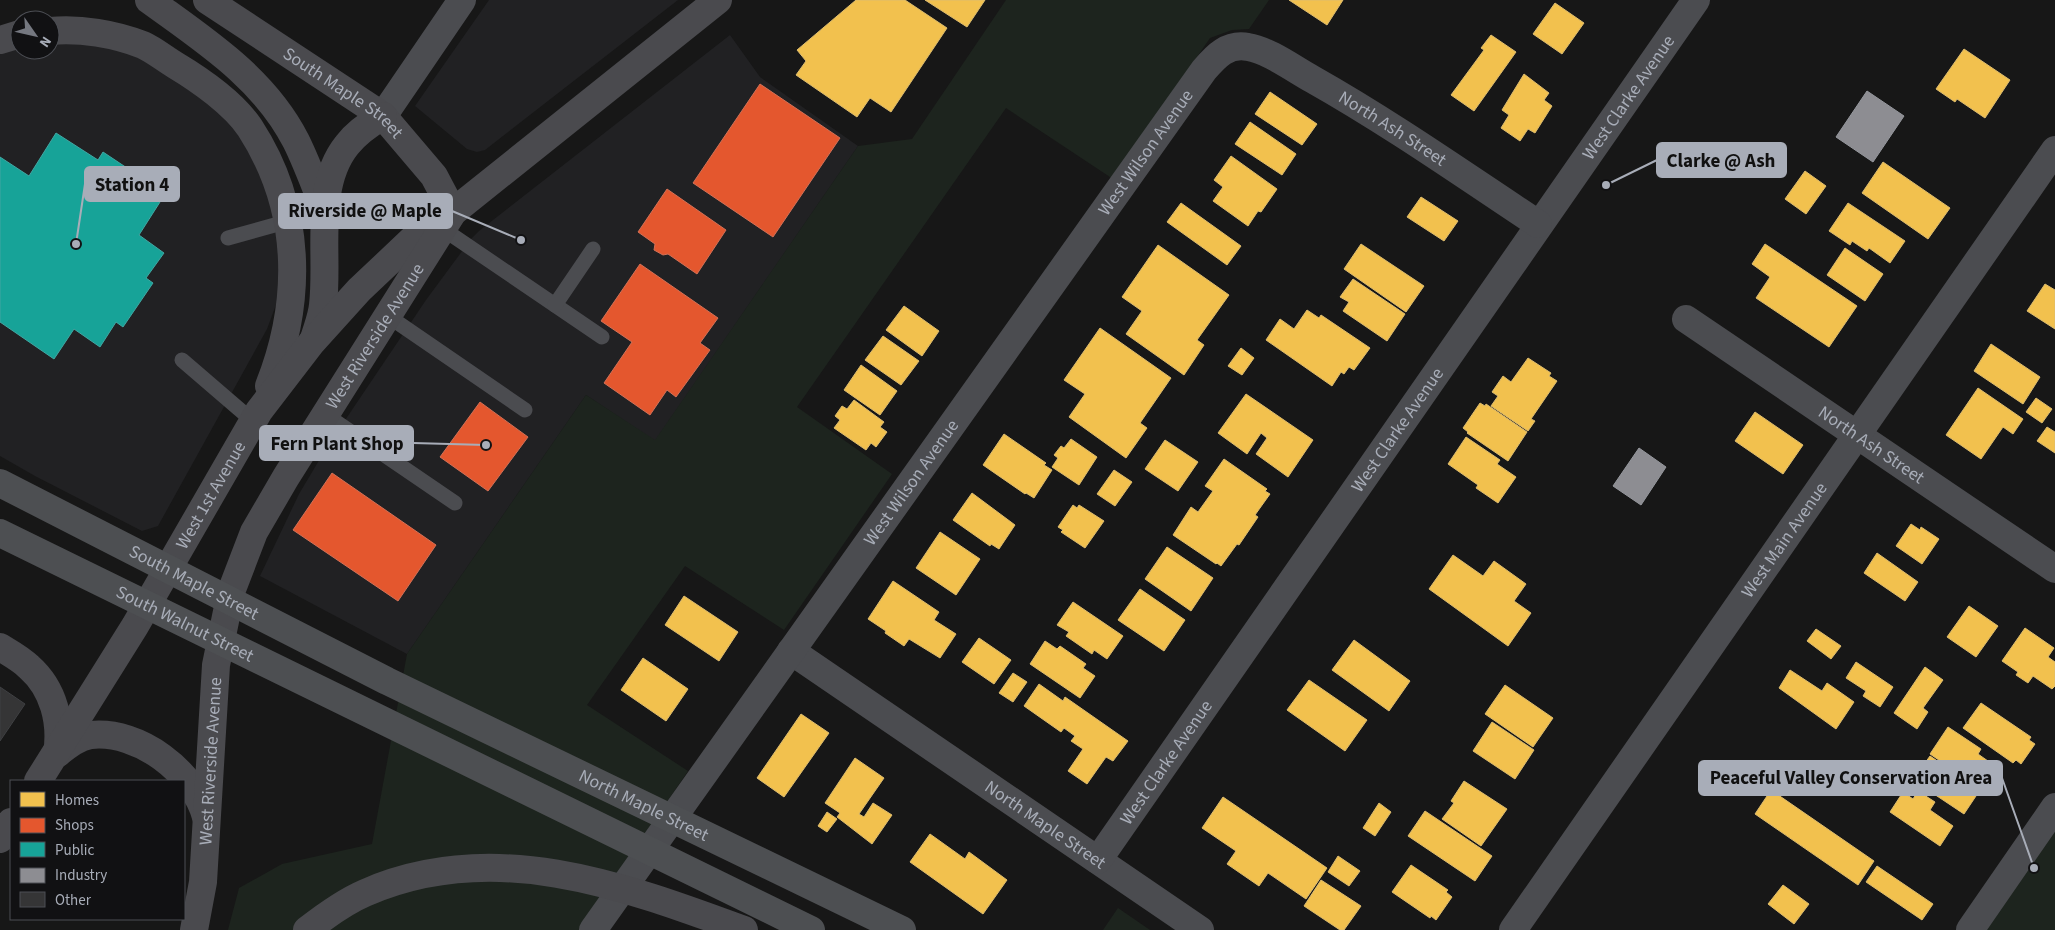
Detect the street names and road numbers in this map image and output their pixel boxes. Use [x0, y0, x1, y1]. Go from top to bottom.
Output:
street label: West Clarke Avenue [1576, 30, 1681, 165]
street label: South Maple Street [278, 41, 409, 144]
street label: West Wilson Avenue [1092, 84, 1199, 220]
street label: North Ash Street [1334, 85, 1452, 172]
street label: West Riverside Avenue [319, 258, 430, 414]
street label: West Clarke Avenue [1345, 362, 1449, 497]
street label: North Ash Street [1813, 400, 1930, 490]
street label: West Wilson Avenue [857, 414, 964, 551]
street label: West 1st Avenue [169, 436, 252, 554]
street label: West Main Avenue [1735, 477, 1833, 603]
street label: South Maple Street [125, 539, 263, 626]
street label: South Walnut Street [112, 579, 258, 668]
street label: West Riverside Avenue [193, 676, 228, 846]
street label: West Clarke Avenue [1114, 695, 1218, 830]
street label: North Maple Street [575, 763, 713, 847]
street label: North Maple Street [980, 774, 1111, 875]

